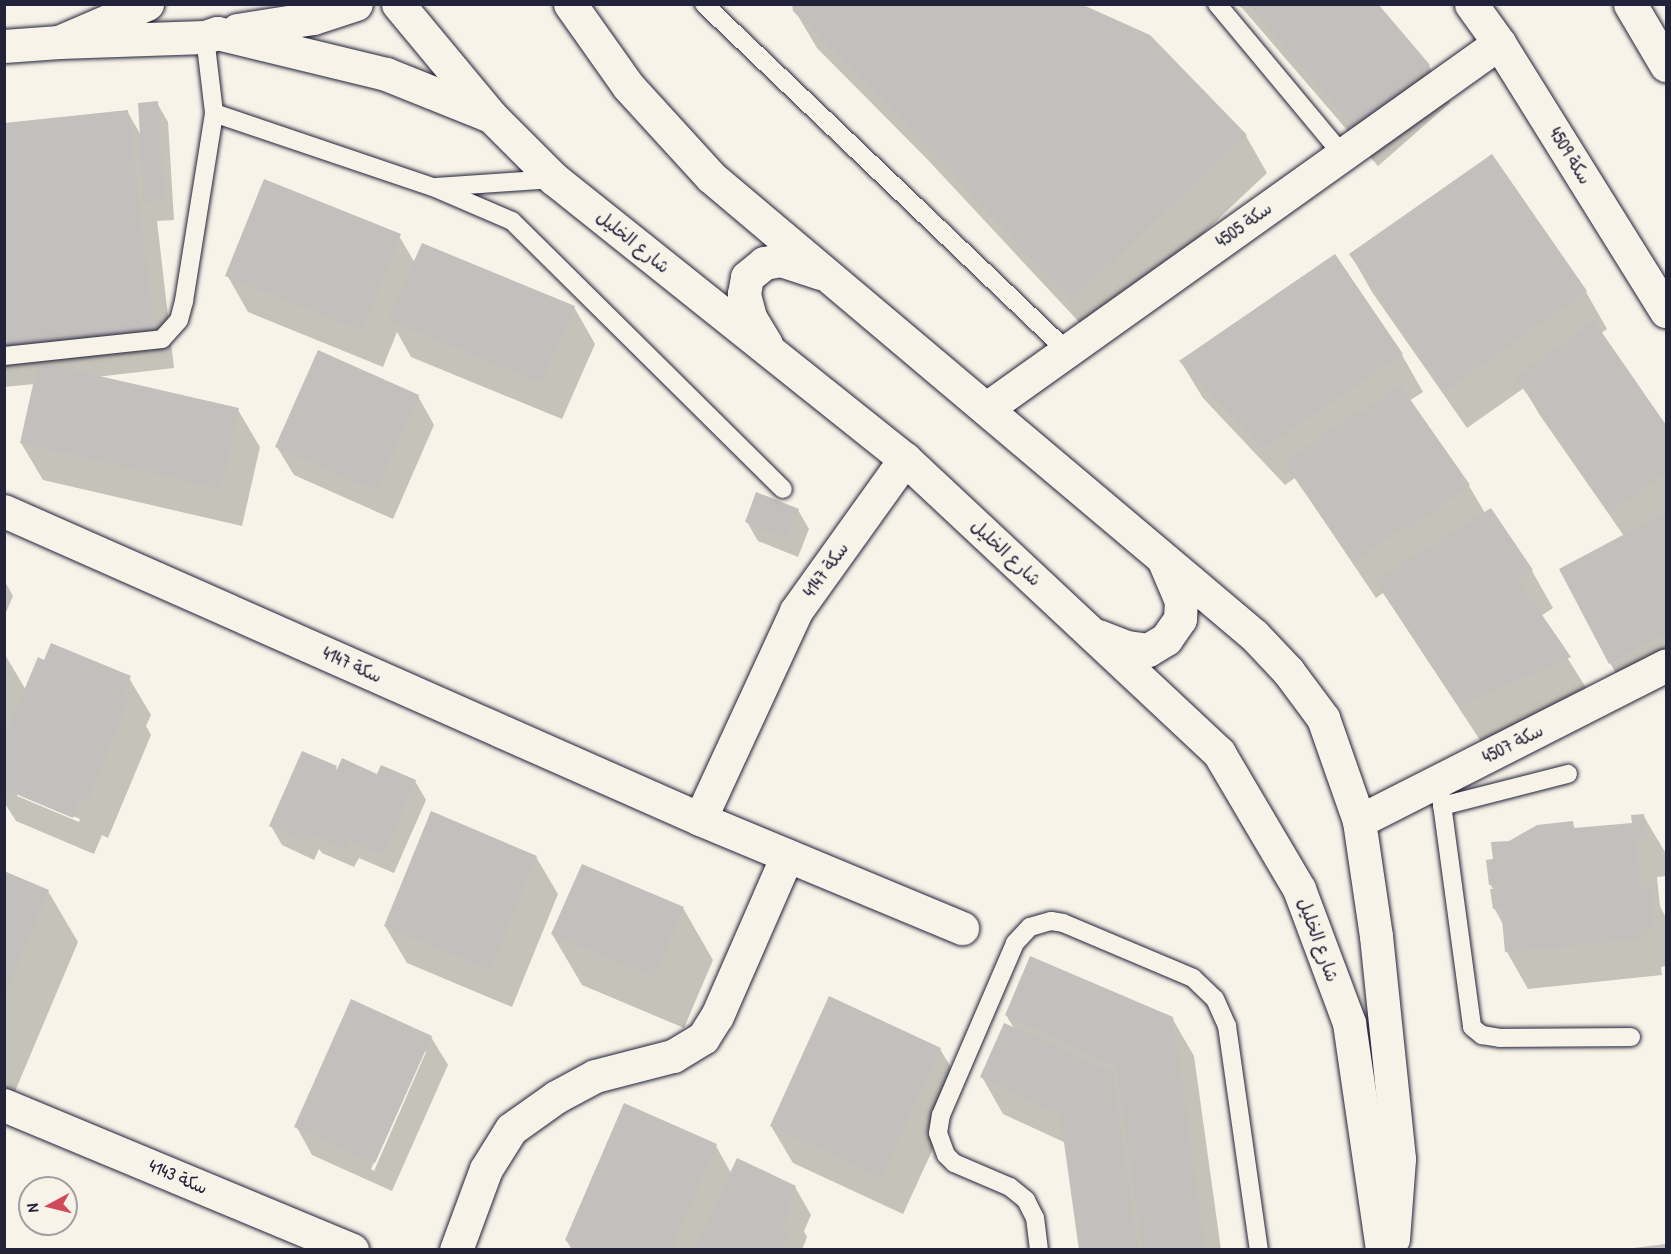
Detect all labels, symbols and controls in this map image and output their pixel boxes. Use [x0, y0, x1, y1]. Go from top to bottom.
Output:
street label: سكة 4509 [1544, 123, 1596, 189]
street label: سكة 4505 [1212, 197, 1276, 253]
street label: شارع الخليل [592, 206, 674, 278]
street label: شارع الخليل [966, 515, 1046, 591]
street label: سكة 4147 [799, 538, 853, 602]
street label: سكة 4147 [319, 642, 385, 688]
street label: سكة 4507 [1479, 720, 1547, 768]
street label: شارع الخليل [1293, 895, 1343, 985]
street label: سكة 4143 [145, 1155, 211, 1199]
north arrow [18, 1176, 78, 1236]
text: N [21, 1202, 44, 1214]

